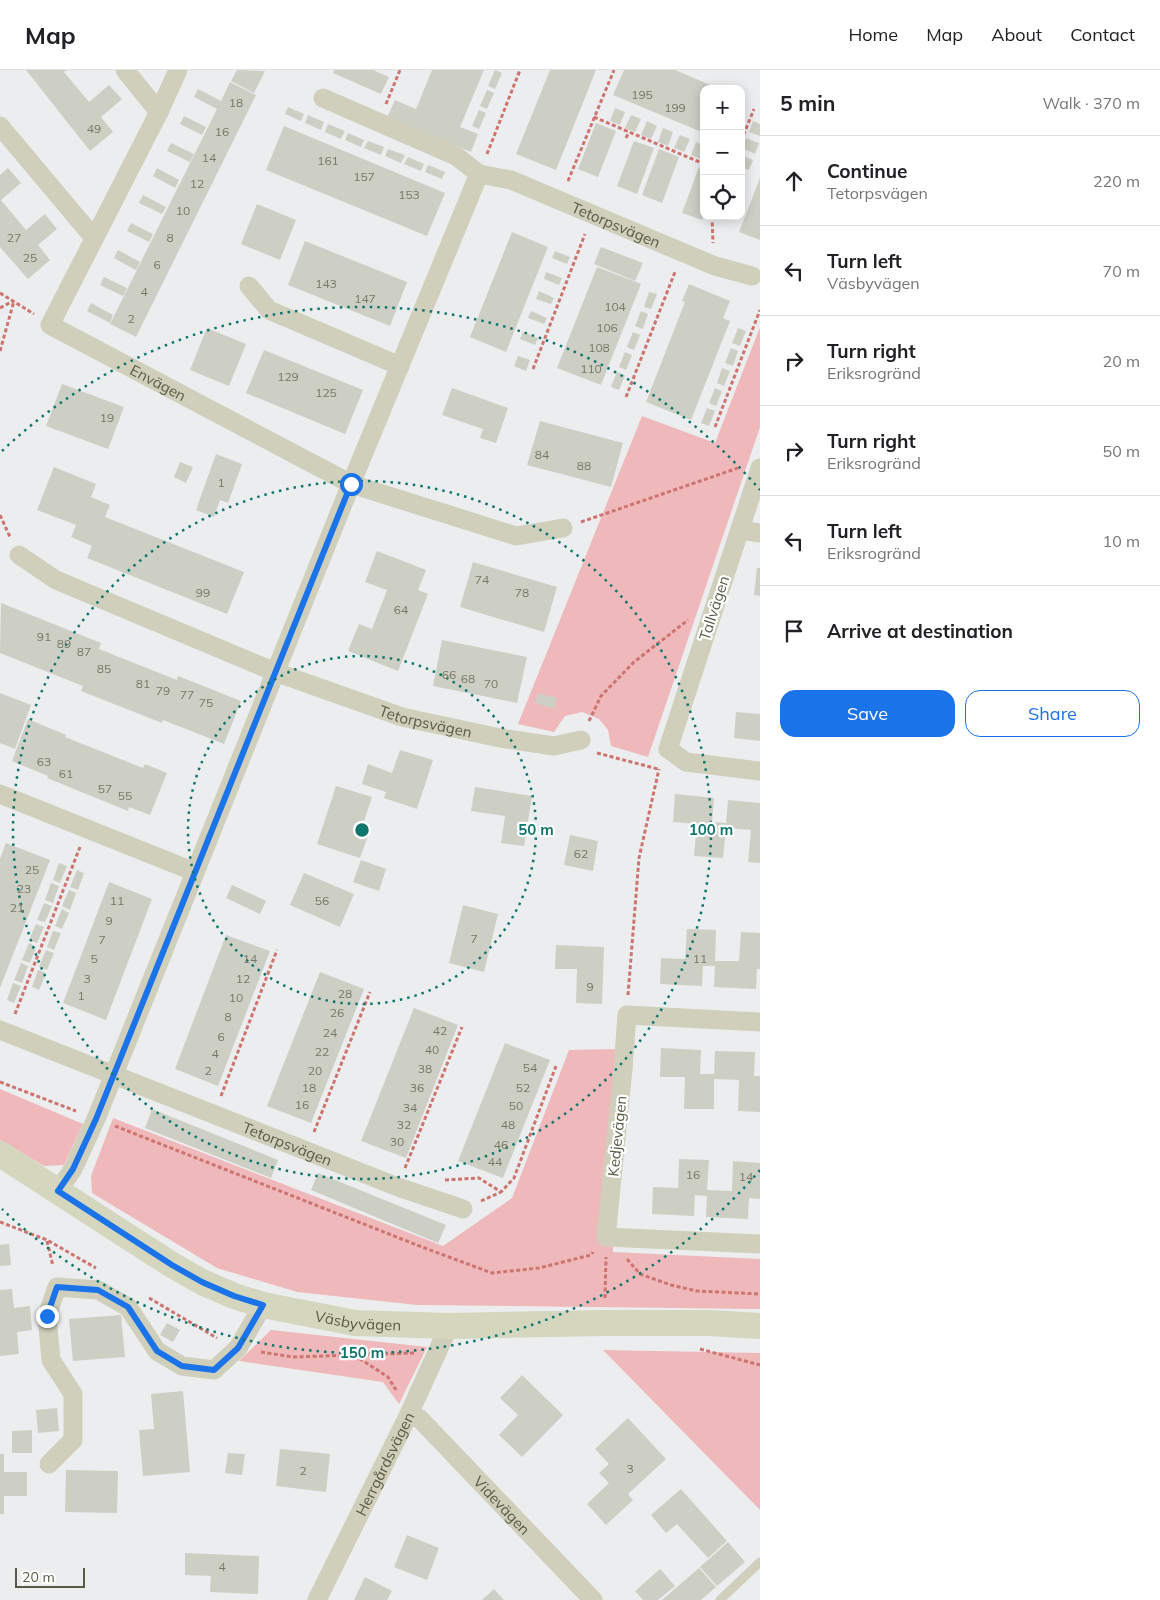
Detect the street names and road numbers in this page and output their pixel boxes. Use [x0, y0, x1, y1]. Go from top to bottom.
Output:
street label: Tetorpsvägen [569, 197, 663, 251]
street label: Envägen [127, 360, 190, 405]
street label: Tallvägen [695, 573, 733, 643]
street label: Tetorpsvägen [377, 700, 474, 741]
street label: Kedjevägen [603, 1095, 631, 1177]
street label: Tetorpsvägen [240, 1117, 335, 1170]
street label: Väsbyvägen [313, 1306, 402, 1334]
street label: Herrgårdsvägen [351, 1409, 418, 1519]
street label: Videvägen [470, 1472, 535, 1538]

